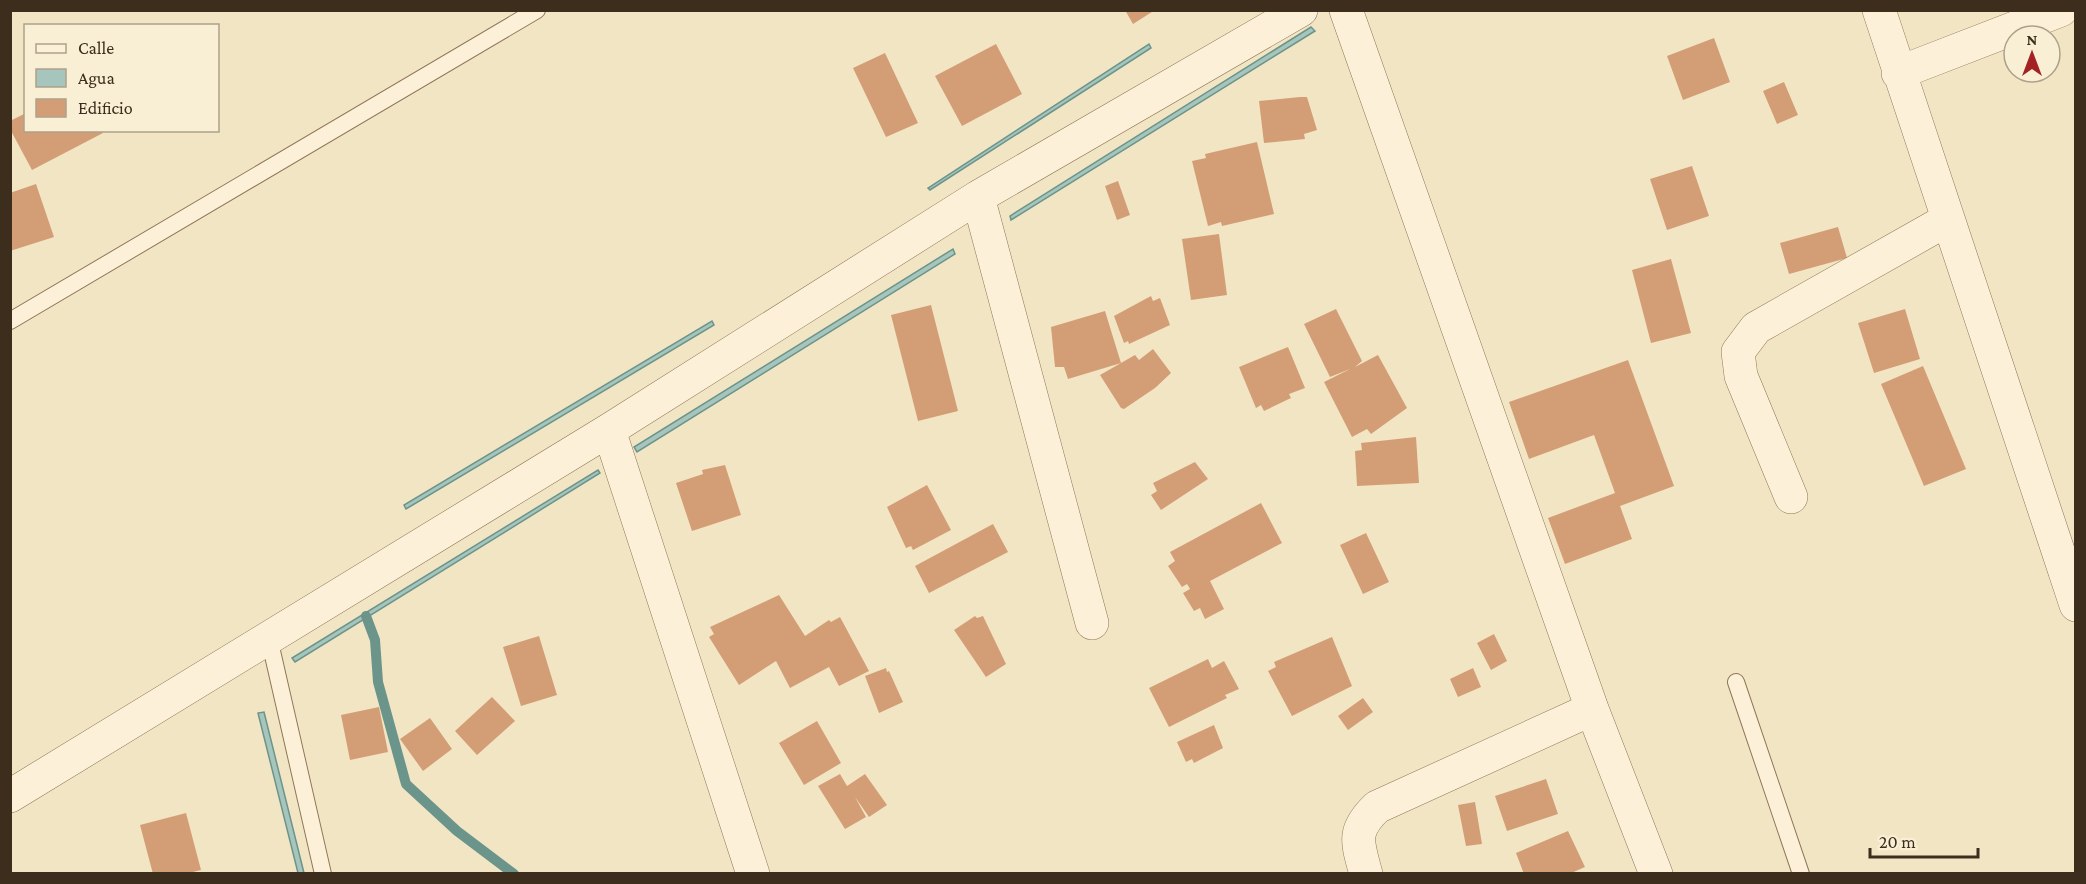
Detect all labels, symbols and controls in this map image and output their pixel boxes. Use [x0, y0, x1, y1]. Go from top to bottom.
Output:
legend [24, 24, 219, 132]
north arrow [2002, 24, 2062, 84]
text: N [2027, 31, 2038, 48]
text: Calle [78, 38, 114, 58]
text: Agua [78, 68, 115, 88]
text: Edificio [78, 98, 133, 118]
scale bar [1870, 821, 1978, 859]
text: 20 m [1879, 832, 1916, 852]

